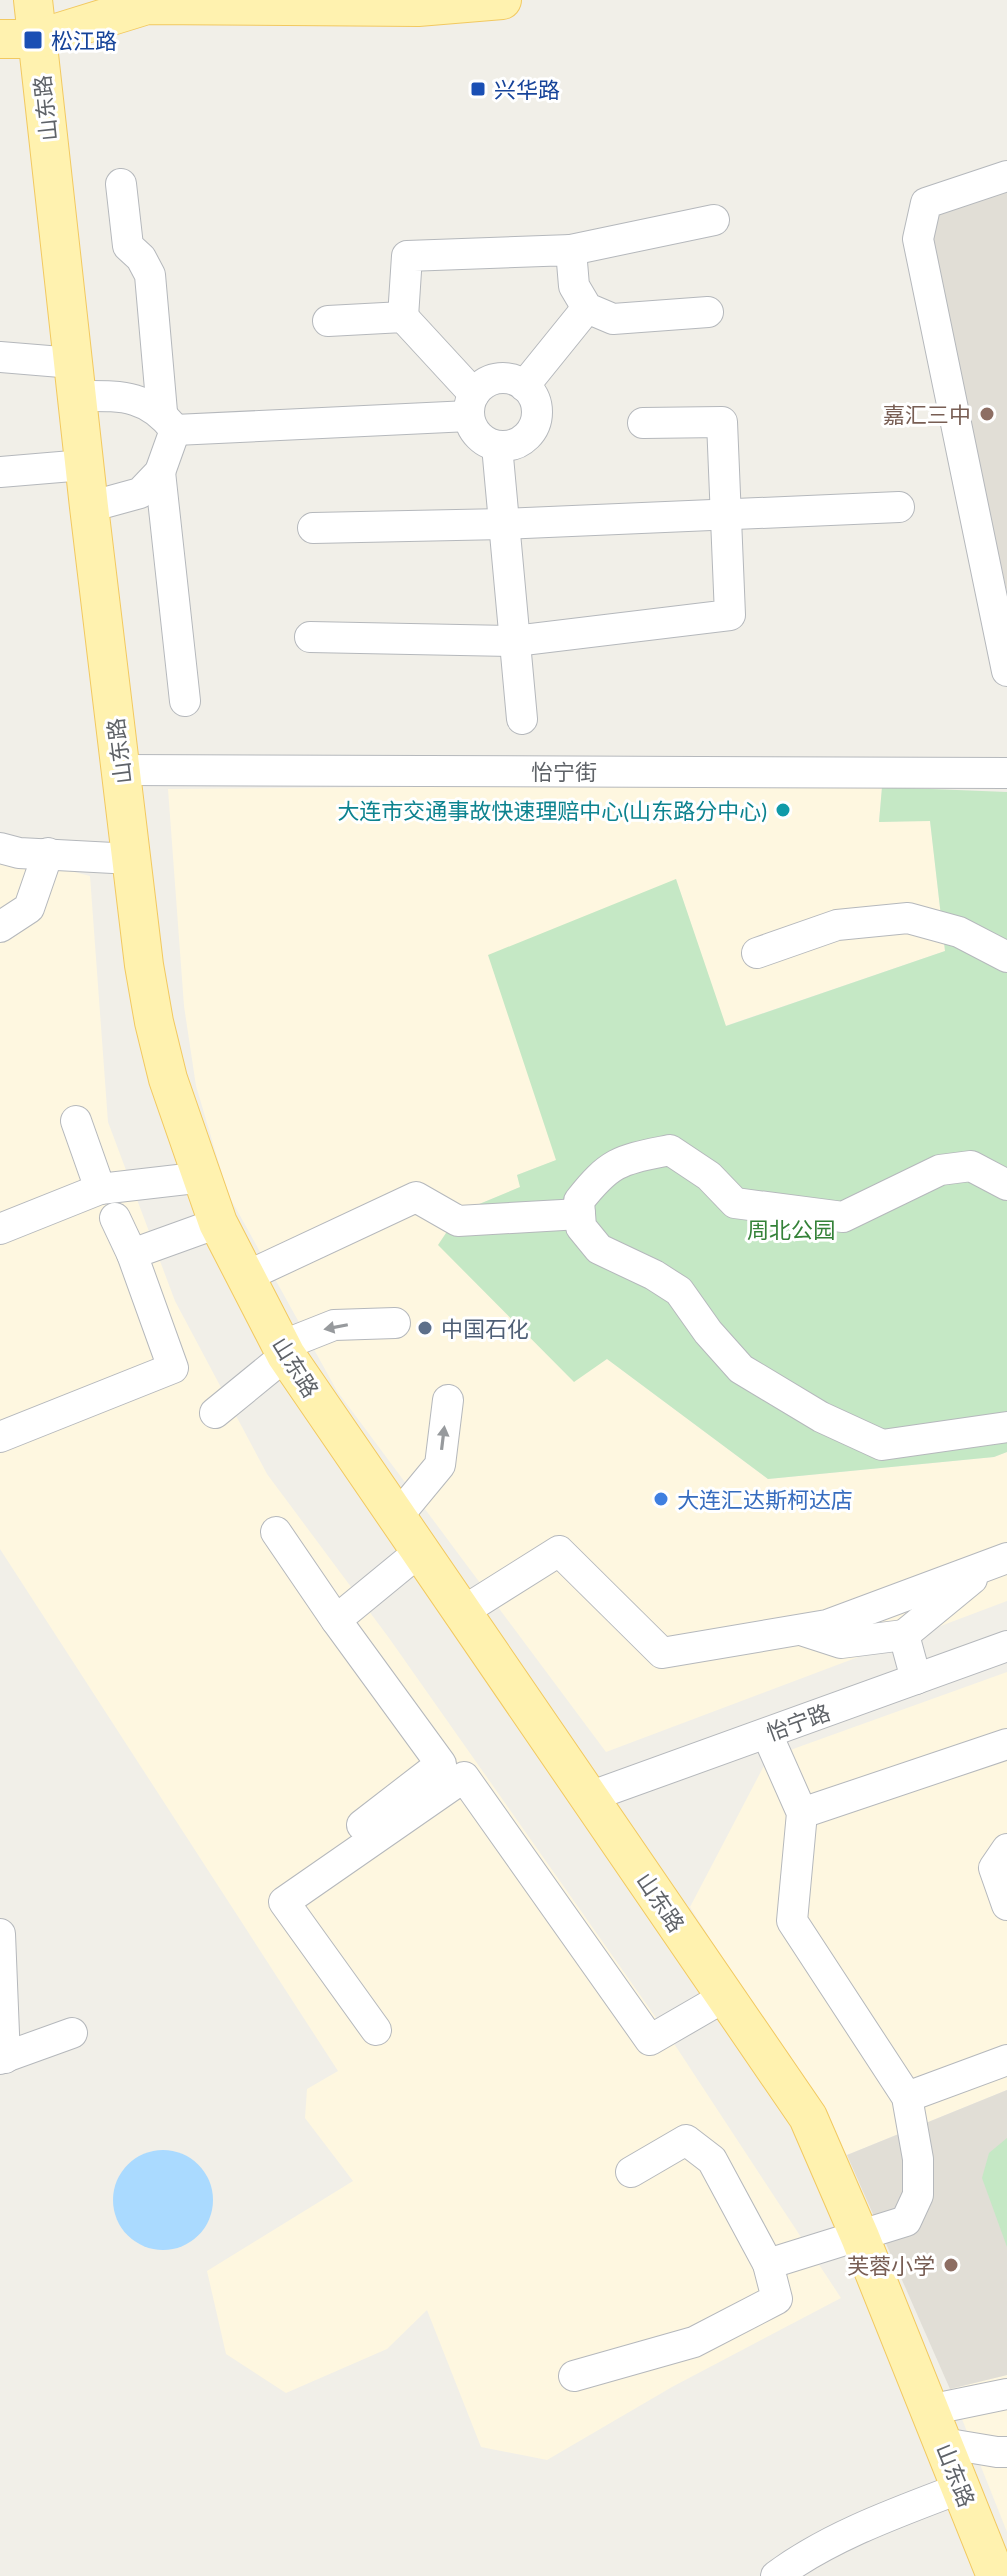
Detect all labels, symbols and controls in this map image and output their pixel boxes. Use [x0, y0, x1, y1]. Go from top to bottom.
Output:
place label: 松江路 [51, 27, 117, 54]
marker: 松江路 [22, 29, 44, 51]
street label: 山东路 [28, 74, 62, 142]
place label: 兴华路 [494, 76, 560, 103]
marker: 兴华路 [469, 80, 487, 98]
place label: 嘉汇三中 [883, 401, 971, 428]
marker: 嘉汇三中 [978, 405, 996, 423]
street label: 山东路 [102, 717, 136, 785]
street label: 怡宁街 [531, 758, 597, 785]
place label: 大连市交通事故快速理赔中心(山东路分中心) [337, 797, 767, 824]
marker: 大连市交通事故快速理赔中心(山东路分中心) [774, 801, 792, 819]
park label: 周北公园 [747, 1216, 835, 1243]
place label: 中国石化 [441, 1315, 529, 1342]
marker: 中国石化 [416, 1319, 434, 1337]
one-way arrow [324, 1321, 349, 1334]
street label: 山东路 [267, 1332, 325, 1402]
one-way arrow [437, 1425, 450, 1450]
place label: 大连汇达斯柯达店 [677, 1486, 853, 1513]
marker: 大连汇达斯柯达店 [652, 1490, 670, 1508]
street label: 怡宁路 [762, 1698, 834, 1746]
street label: 山东路 [631, 1867, 691, 1937]
place label: 芙蓉小学 [847, 2252, 935, 2279]
marker: 芙蓉小学 [942, 2256, 960, 2274]
street label: 山东路 [931, 2439, 981, 2511]

